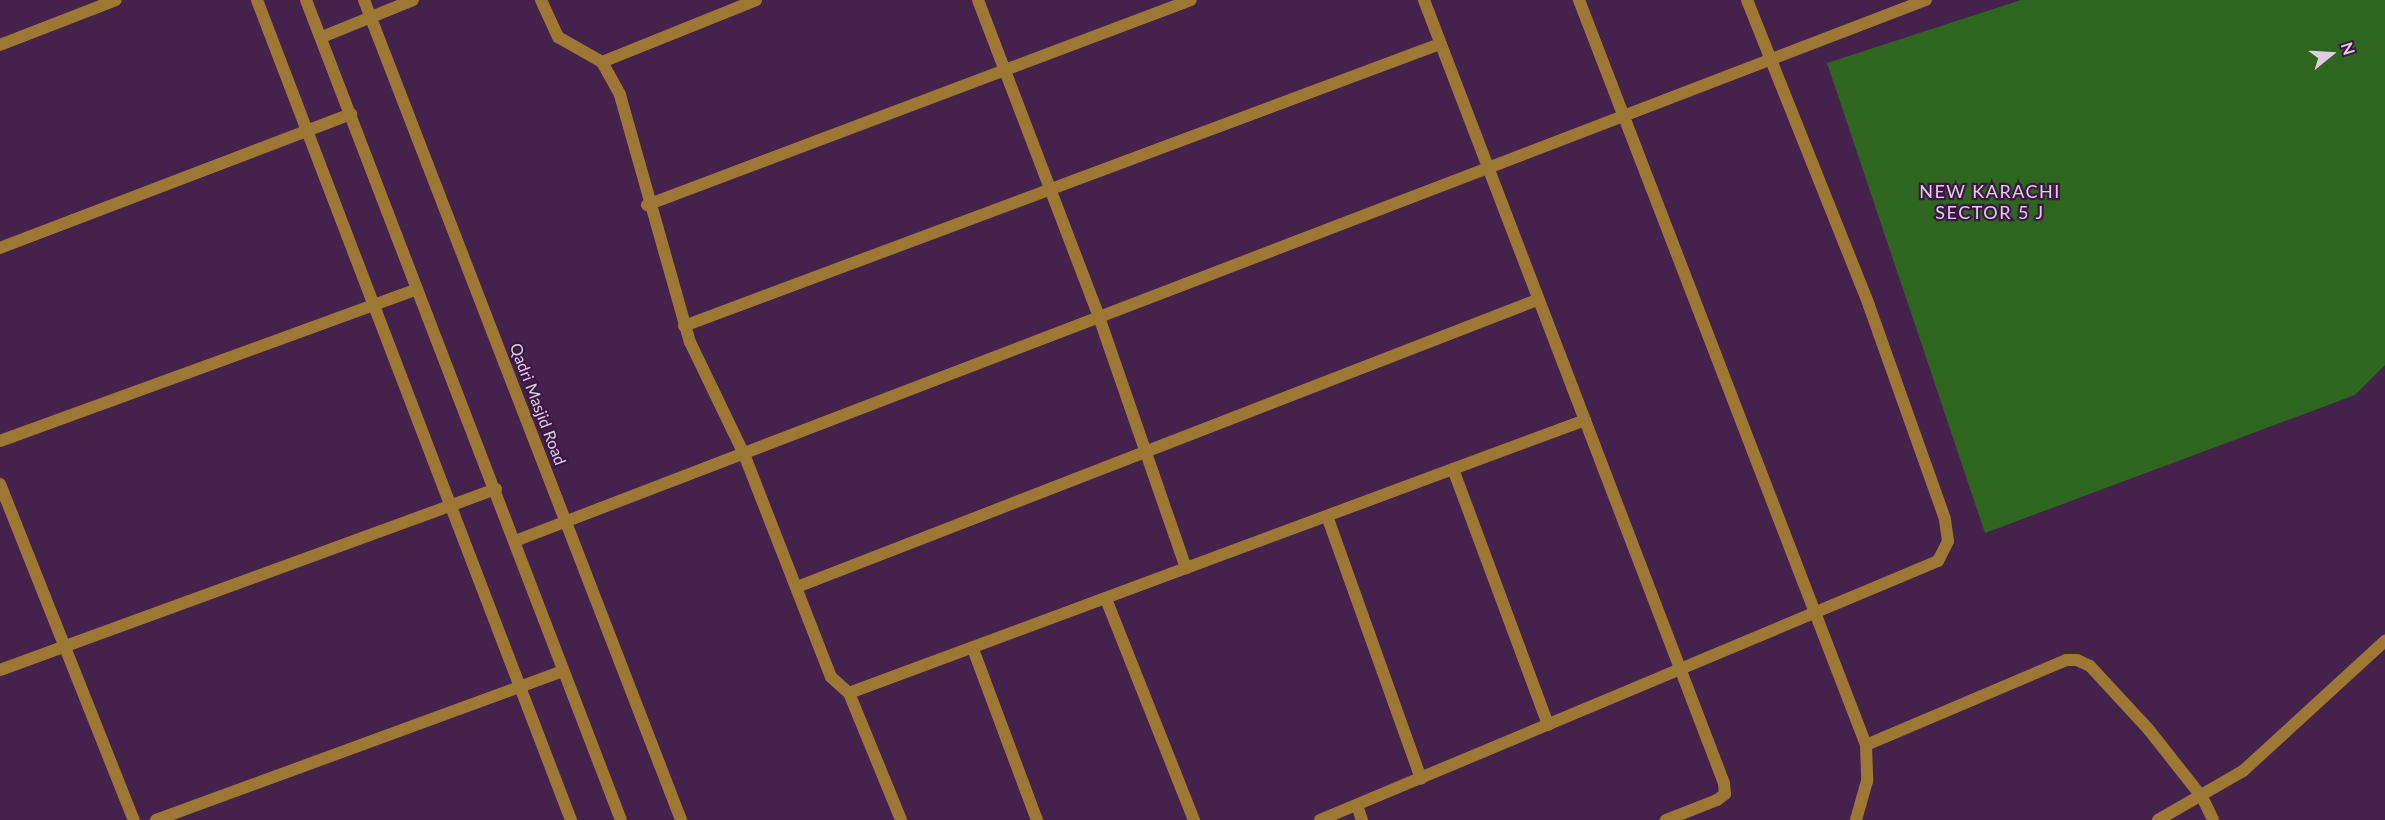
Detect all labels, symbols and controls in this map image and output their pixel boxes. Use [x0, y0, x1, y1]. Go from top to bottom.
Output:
north arrow [2301, 24, 2361, 84]
text: N [2338, 39, 2360, 57]
district label: NEW KARACHI SECTOR 5 J [1919, 181, 2061, 224]
street label: Qadri Masjid Road [506, 340, 570, 468]

